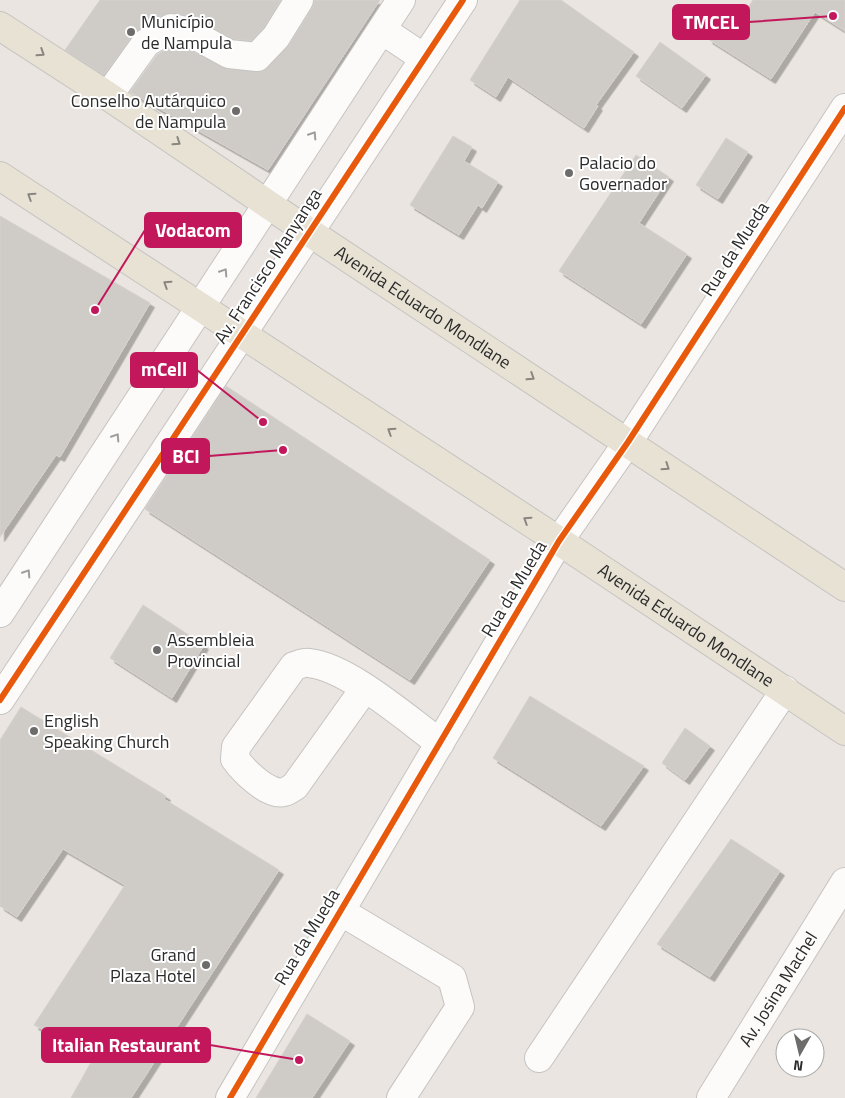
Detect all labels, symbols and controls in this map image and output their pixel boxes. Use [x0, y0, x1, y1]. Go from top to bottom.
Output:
callout: TMCEL [673, 5, 749, 39]
text: TMCEL [683, 7, 739, 36]
place label: Município de Nampula [141, 8, 232, 56]
marker: Município de Nampula [125, 26, 137, 38]
one-way arrow [36, 46, 45, 56]
place label: Conselho Autárquico de Nampula [71, 87, 226, 135]
marker: Conselho Autárquico de Nampula [230, 105, 242, 117]
one-way arrow [307, 132, 316, 141]
one-way arrow [171, 136, 181, 145]
place label: Palacio do Governador [579, 149, 667, 197]
marker: Palacio do Governador [563, 167, 575, 179]
street label: Av. Francisco Manyanga [207, 183, 328, 349]
one-way arrow [27, 193, 37, 202]
street label: Rua da Mueda [694, 196, 775, 302]
callout: Vodacom [145, 213, 241, 247]
text: Vodacom [155, 215, 231, 244]
street label: Avenida Eduardo Mondlane [330, 239, 517, 375]
one-way arrow [218, 268, 228, 277]
one-way arrow [164, 281, 173, 291]
callout: mCell [131, 353, 197, 387]
text: mCell [141, 354, 187, 383]
one-way arrow [525, 371, 534, 381]
one-way arrow [388, 428, 397, 437]
one-way arrow [110, 433, 119, 443]
callout: BCI [162, 439, 209, 473]
text: BCI [172, 441, 200, 470]
one-way arrow [660, 461, 670, 470]
one-way arrow [524, 517, 533, 526]
street label: Rua da Mueda [474, 535, 553, 642]
street label: Avenida Eduardo Mondlane [593, 556, 780, 693]
one-way arrow [21, 569, 30, 578]
place label: Assembleia Provincial [167, 626, 254, 674]
marker: Assembleia Provincial [151, 644, 163, 656]
place label: English Speaking Church [44, 707, 169, 755]
marker: English Speaking Church [28, 725, 40, 737]
street label: Rua da Mueda [267, 883, 346, 990]
street label: Av. Josina Machel [732, 926, 824, 1052]
place label: Grand Plaza Hotel [110, 941, 196, 989]
marker: Grand Plaza Hotel [200, 959, 212, 971]
callout: Italian Restaurant [42, 1028, 210, 1062]
north arrow [775, 1028, 825, 1078]
text: Italian Restaurant [52, 1030, 200, 1059]
text: N [792, 1055, 804, 1077]

